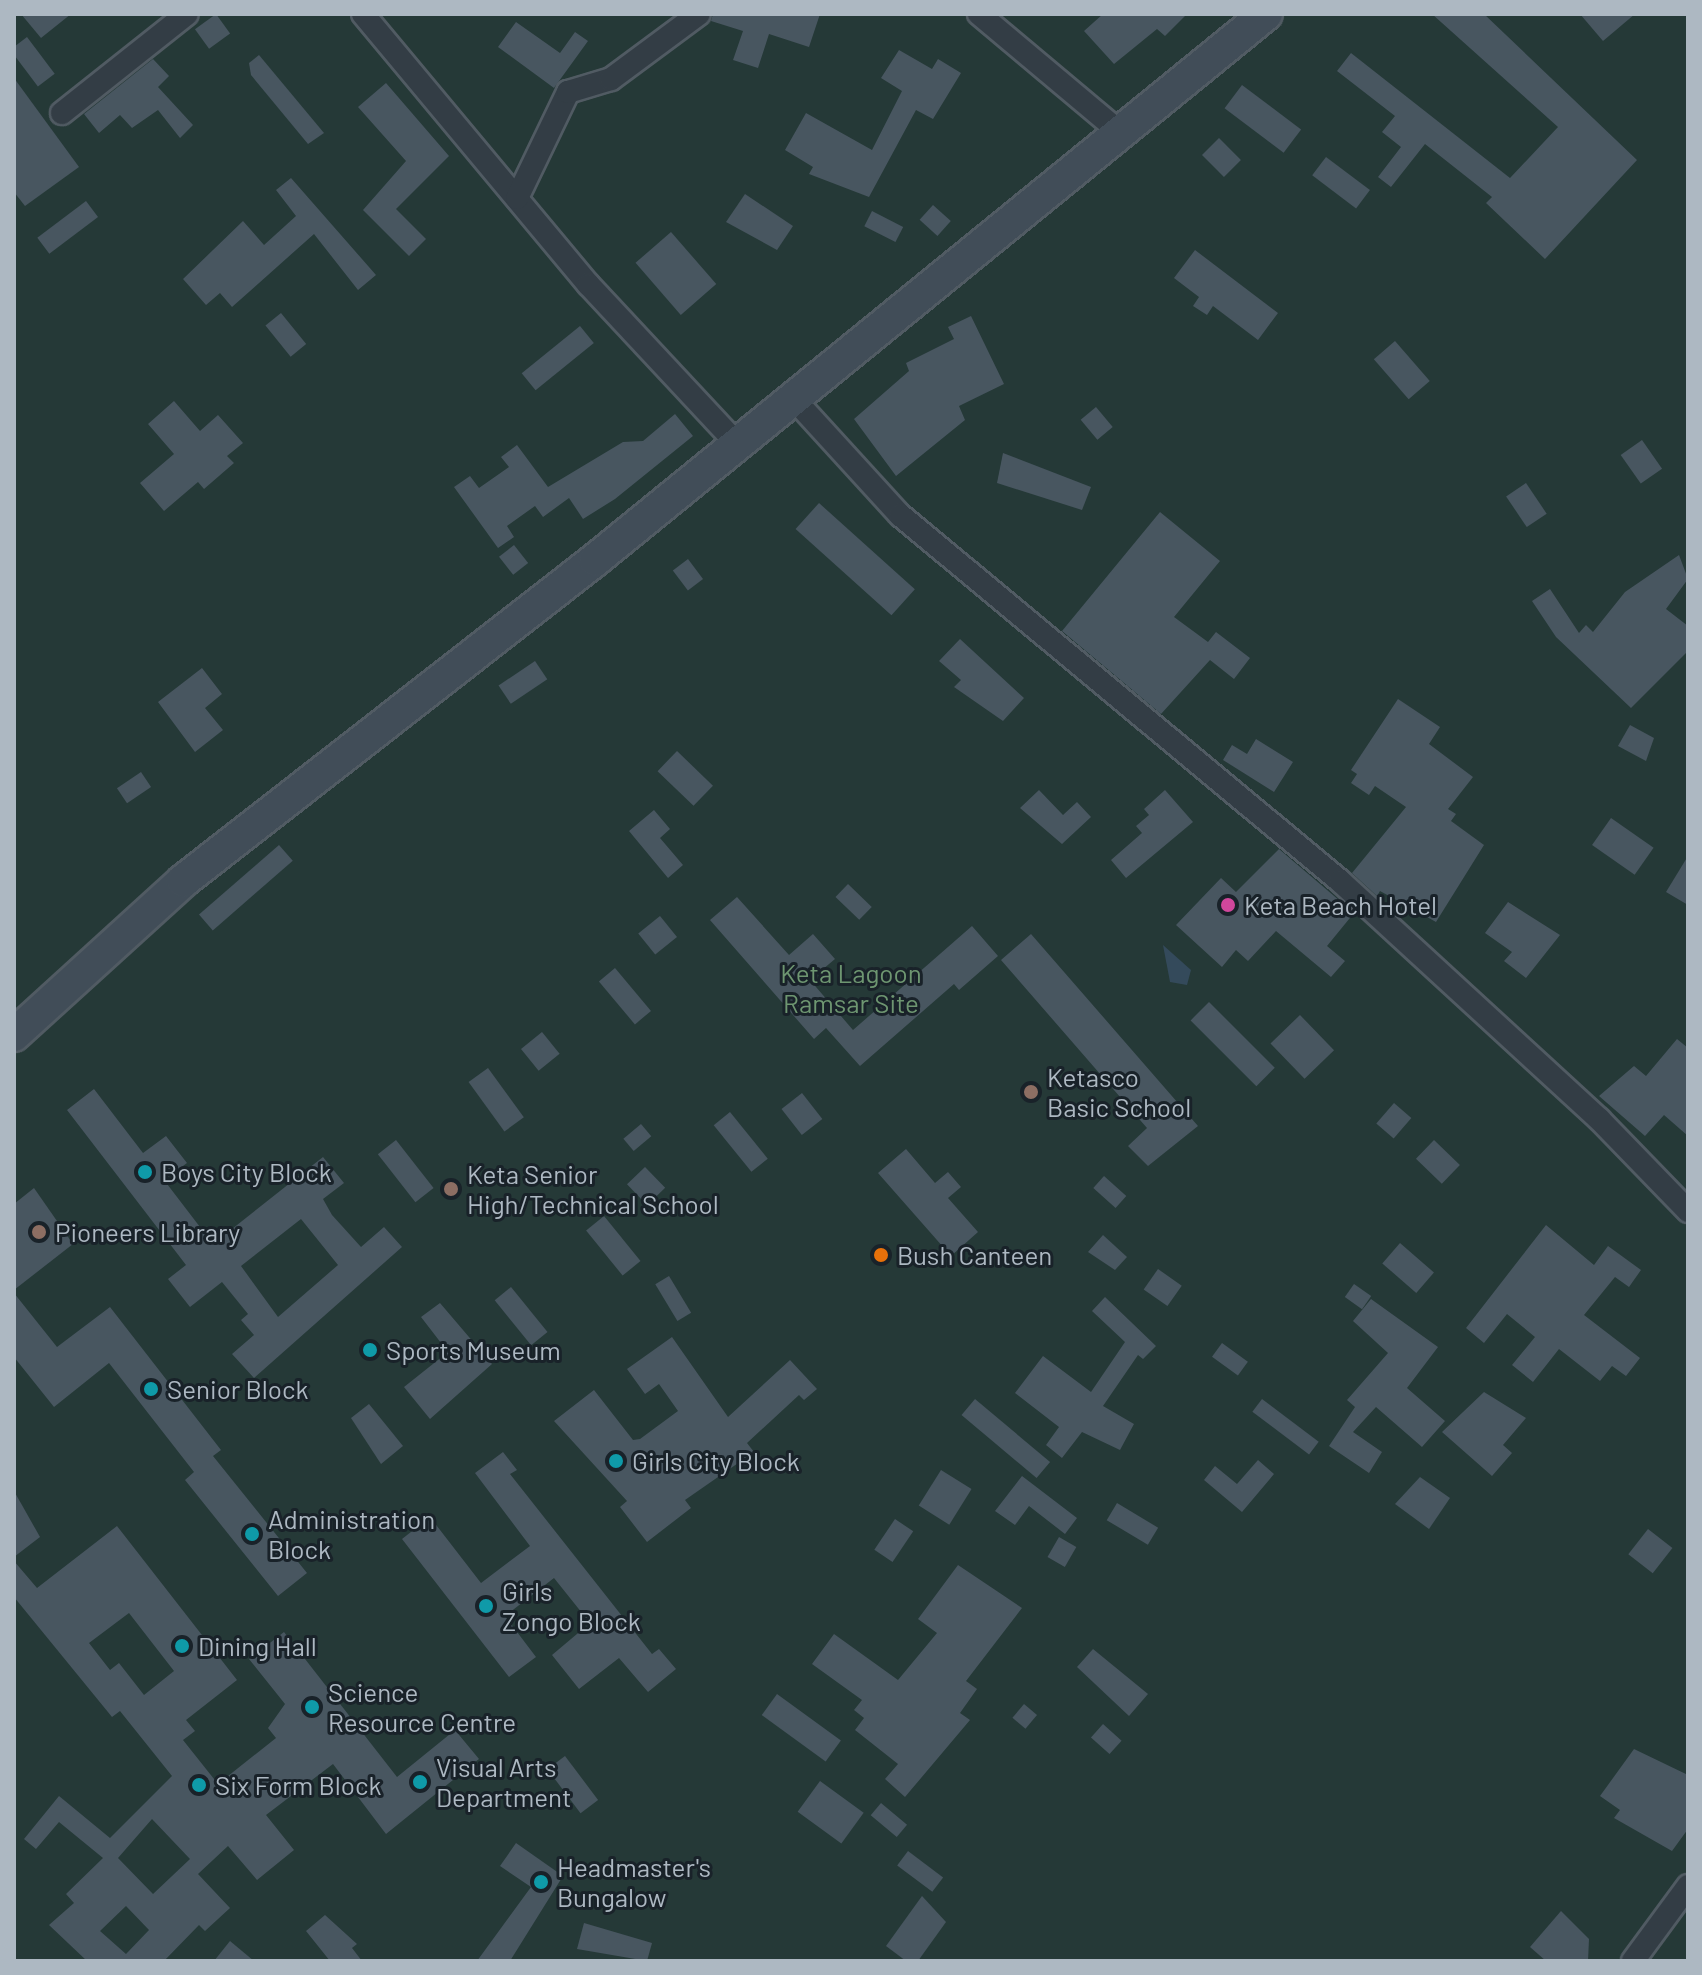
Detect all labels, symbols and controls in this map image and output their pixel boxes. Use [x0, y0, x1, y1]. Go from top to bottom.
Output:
place label: Keta Beach Hotel [1244, 889, 1437, 921]
marker: Keta Beach Hotel [1219, 896, 1237, 914]
park label: Keta Lagoon Ramsar Site [780, 957, 922, 1018]
place label: Ketasco Basic School [1047, 1061, 1191, 1122]
marker: Ketasco Basic School [1022, 1083, 1040, 1101]
place label: Boys City Block [161, 1156, 332, 1188]
place label: Keta Senior High/Technical School [467, 1158, 719, 1220]
marker: Boys City Block [136, 1163, 154, 1181]
marker: Keta Senior High/Technical School [442, 1180, 460, 1198]
place label: Pioneers Library [55, 1216, 240, 1248]
marker: Pioneers Library [30, 1223, 48, 1241]
place label: Bush Canteen [897, 1239, 1052, 1271]
marker: Bush Canteen [872, 1246, 890, 1264]
place label: Sports Museum [386, 1334, 561, 1366]
marker: Sports Museum [361, 1341, 379, 1359]
place label: Senior Block [167, 1373, 309, 1405]
marker: Senior Block [142, 1380, 160, 1398]
place label: Girls City Block [632, 1445, 800, 1477]
marker: Girls City Block [607, 1452, 625, 1470]
place label: Administration Block [268, 1503, 435, 1564]
marker: Administration Block [243, 1525, 261, 1543]
place label: Girls Zongo Block [502, 1575, 641, 1636]
marker: Girls Zongo Block [477, 1597, 495, 1615]
place label: Dining Hall [198, 1630, 317, 1662]
marker: Dining Hall [173, 1637, 191, 1655]
place label: Science Resource Centre [328, 1676, 516, 1738]
marker: Science Resource Centre [303, 1698, 321, 1716]
place label: Visual Arts Department [436, 1751, 572, 1812]
place label: Six Form Block [215, 1769, 381, 1801]
marker: Visual Arts Department [411, 1773, 429, 1791]
marker: Six Form Block [190, 1776, 208, 1794]
place label: Headmaster's Bungalow [557, 1851, 711, 1912]
marker: Headmaster's Bungalow [532, 1873, 550, 1891]

